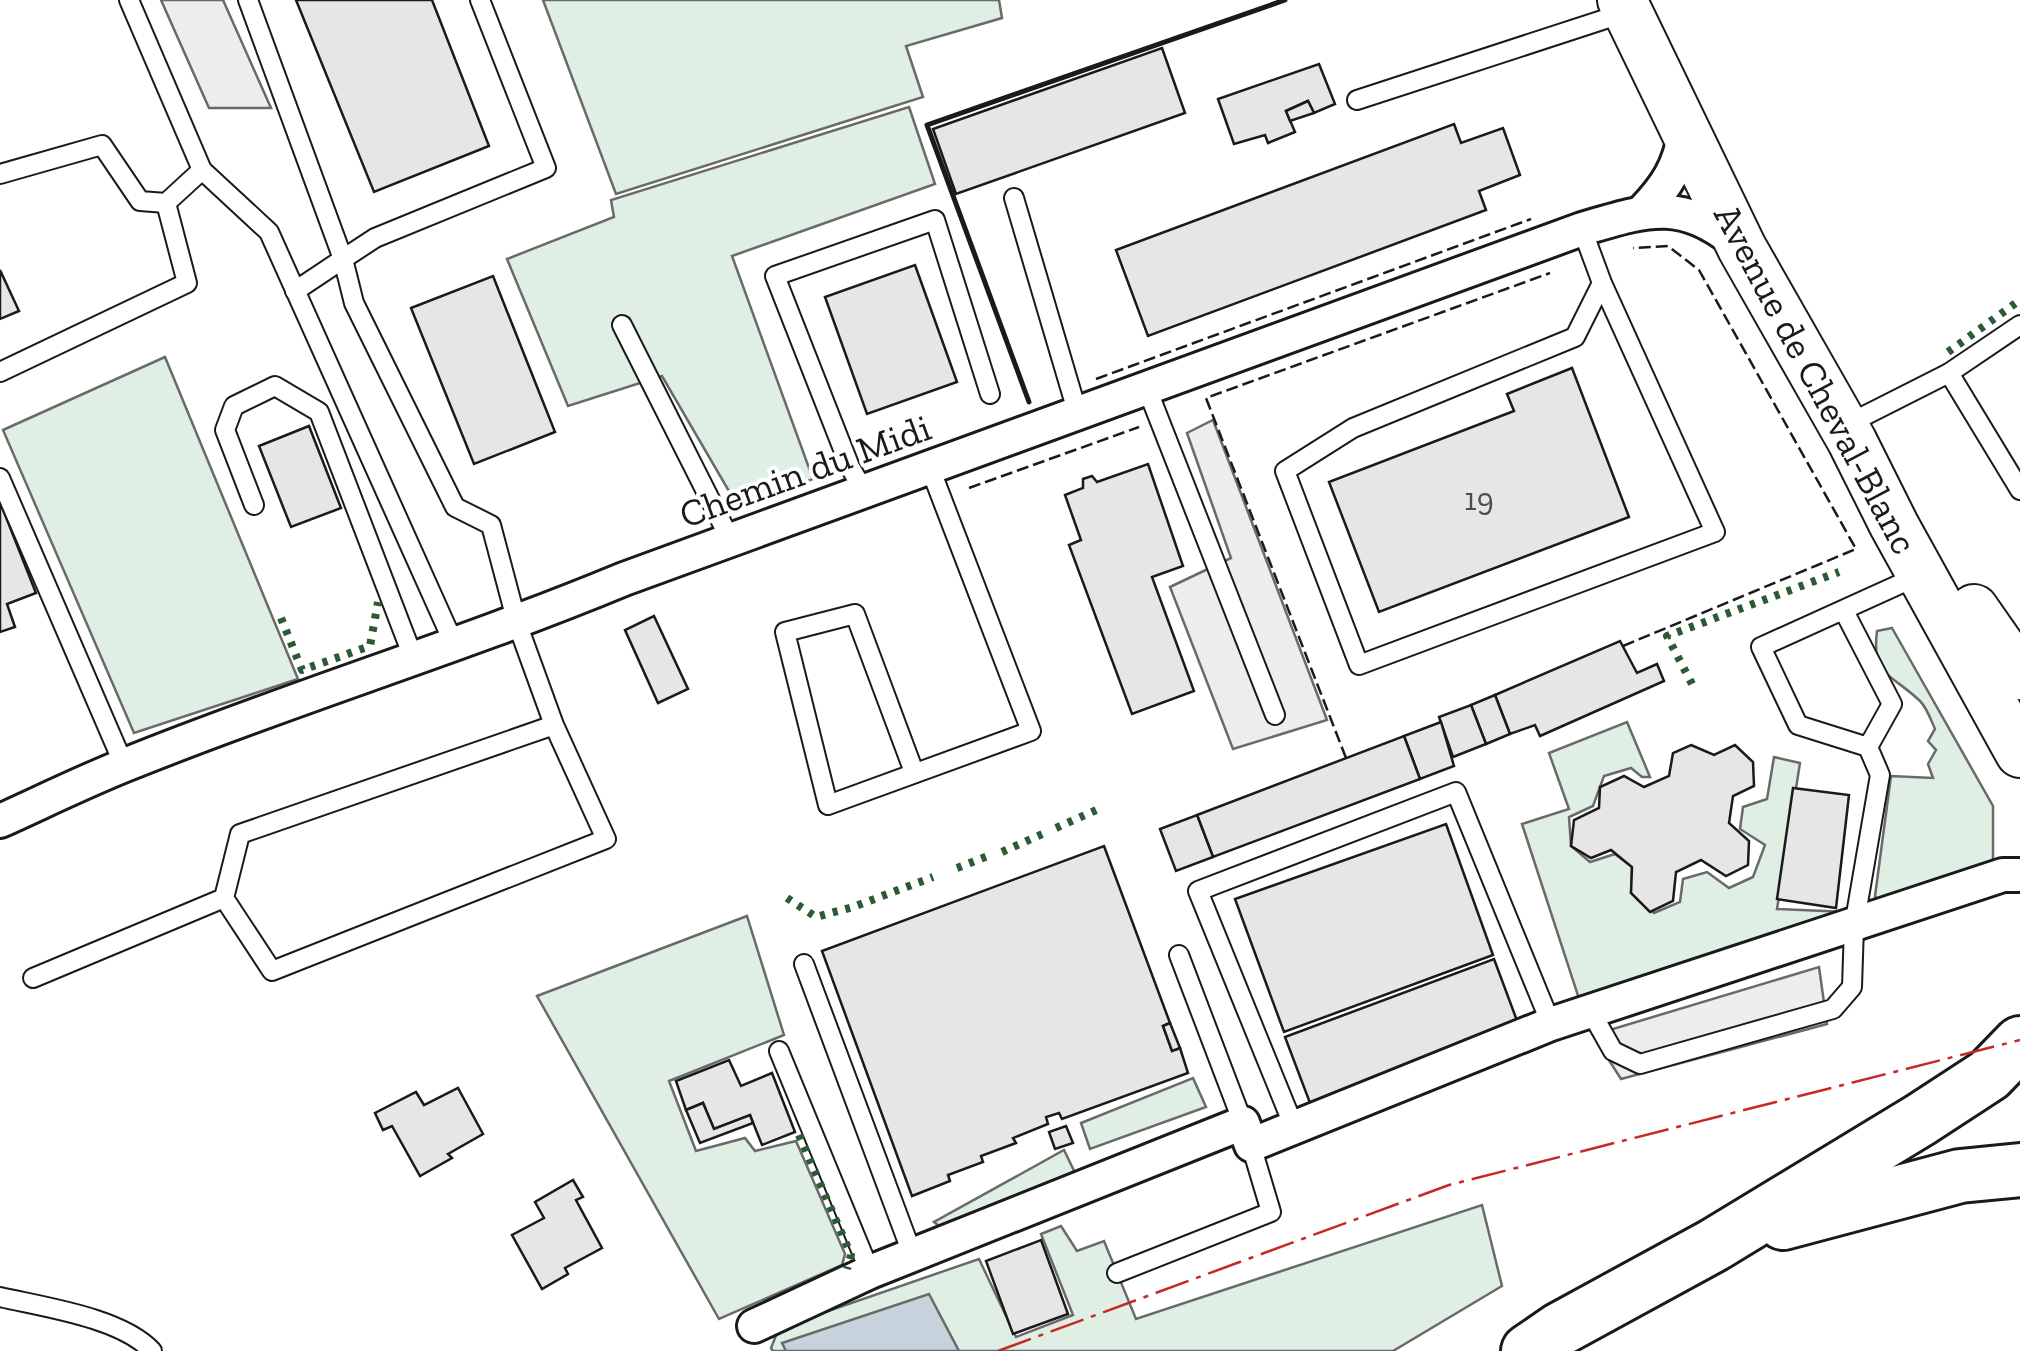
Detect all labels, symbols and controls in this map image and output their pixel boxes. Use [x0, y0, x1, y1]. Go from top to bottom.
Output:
street label: Avenue de Cheval-Blanc [1704, 196, 1928, 562]
street label: Chemin du Midi [673, 404, 937, 538]
house number: 19 [1464, 480, 1494, 518]

